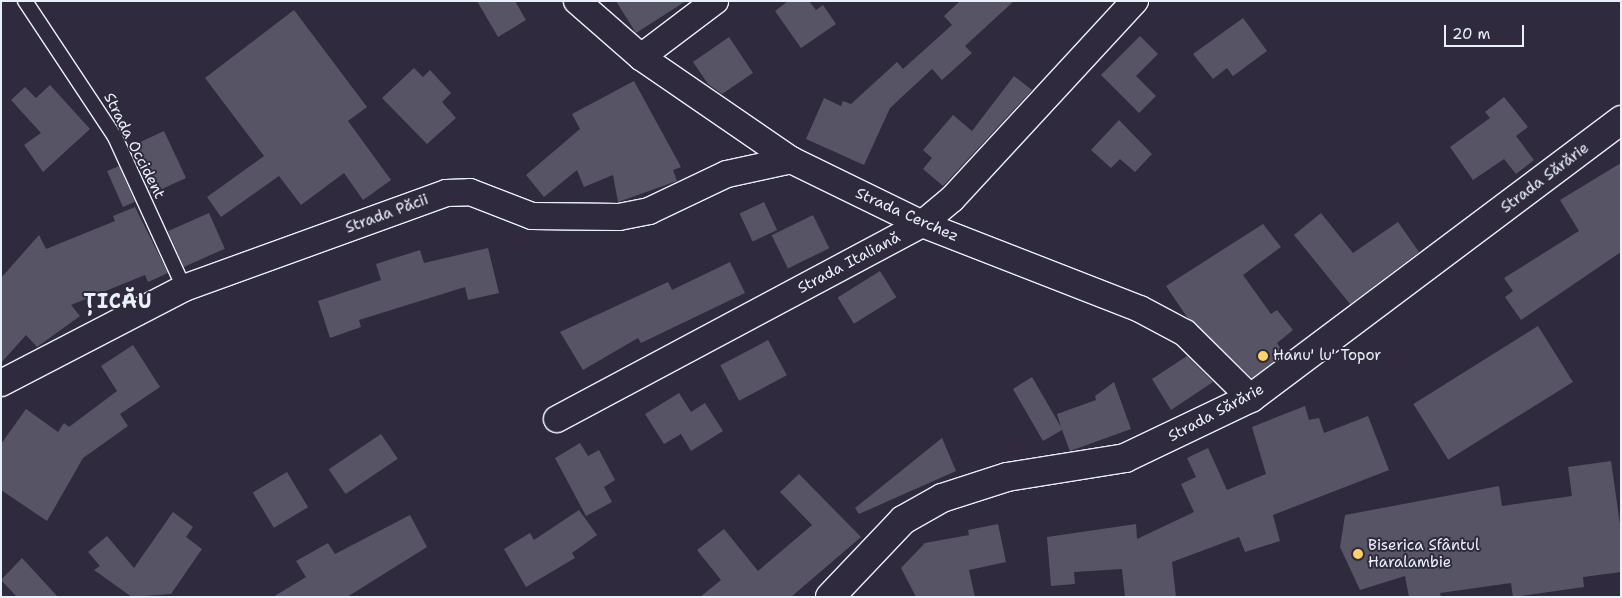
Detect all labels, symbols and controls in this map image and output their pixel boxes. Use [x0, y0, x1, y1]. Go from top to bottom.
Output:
scale bar [1447, 15, 1527, 47]
text: 20 m [1452, 24, 1491, 44]
street label: Strada Occident [100, 90, 168, 202]
street label: Strada Sărărie [1497, 139, 1593, 217]
street label: Strada Cerchez [853, 184, 961, 246]
street label: Strada Păcii [343, 191, 431, 237]
street label: Strada Italiană [795, 228, 903, 298]
district label: ȚICĂU [83, 289, 153, 313]
place label: Hanu' lu' Topor [1273, 347, 1381, 365]
marker: Hanu' lu' Topor [1257, 350, 1269, 362]
street label: Strada Sărărie [1165, 380, 1267, 446]
place label: Biserica Sfântul Haralambie [1368, 536, 1480, 571]
marker: Biserica Sfântul Haralambie [1352, 548, 1364, 560]

